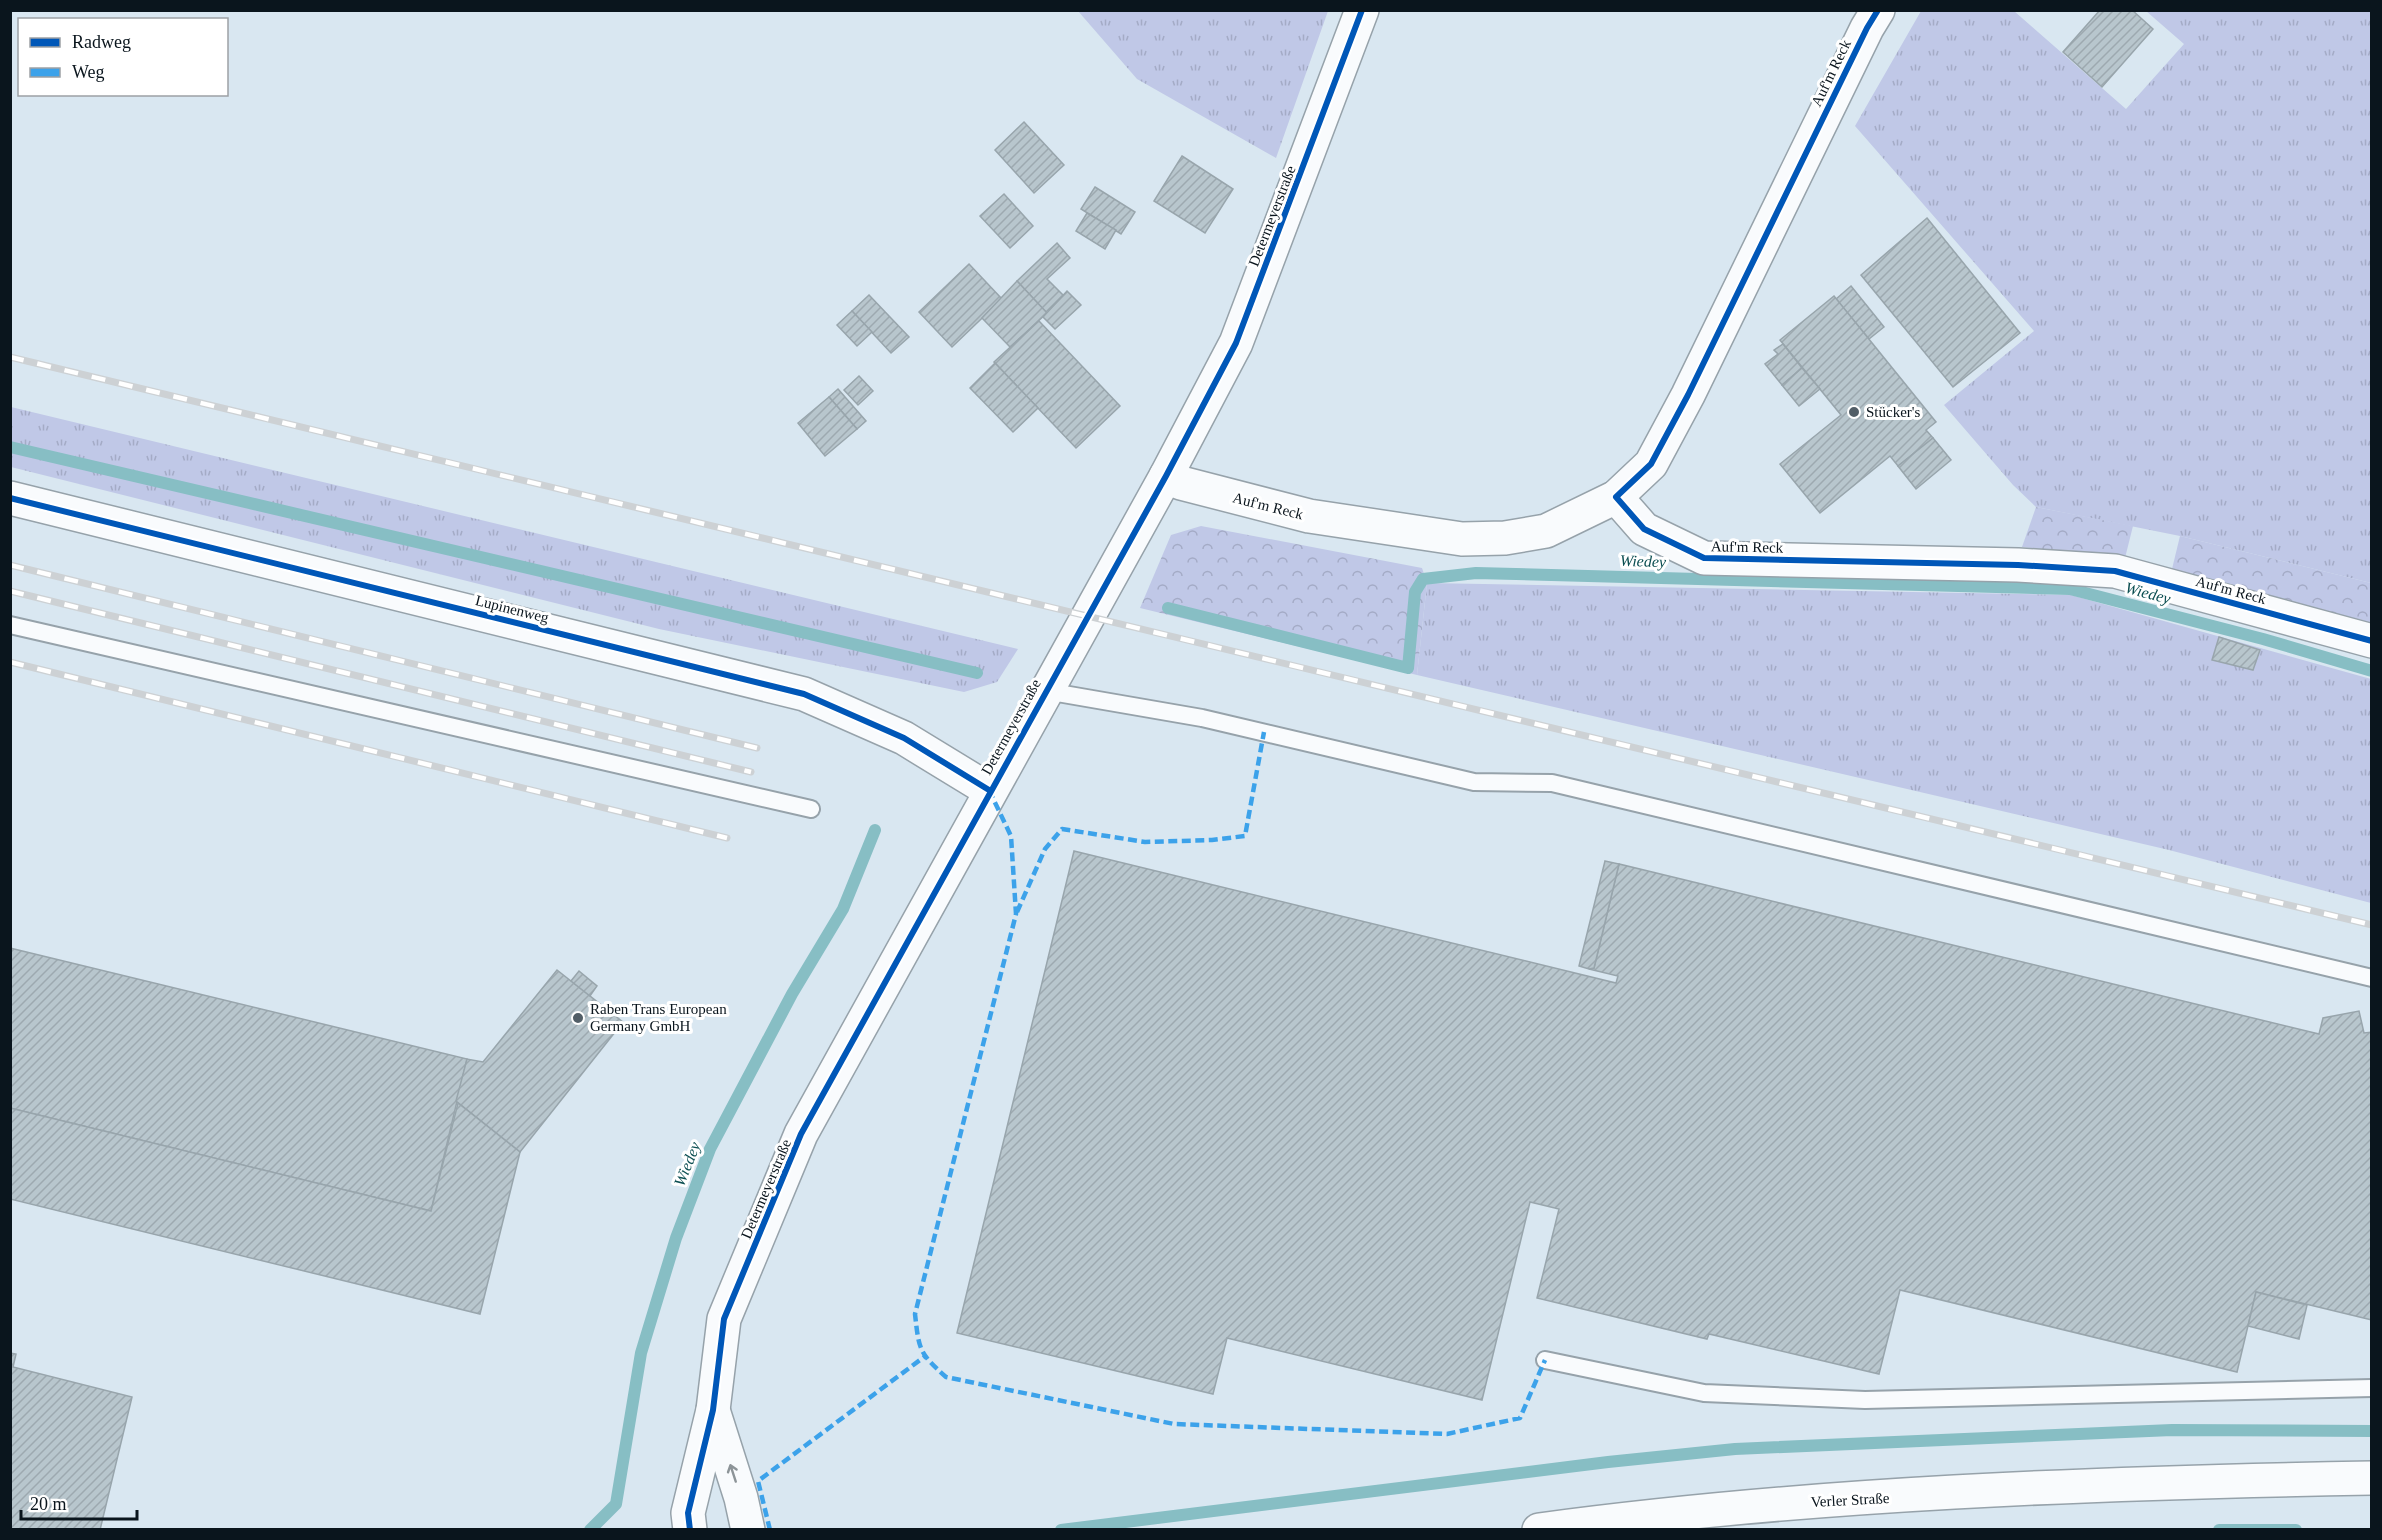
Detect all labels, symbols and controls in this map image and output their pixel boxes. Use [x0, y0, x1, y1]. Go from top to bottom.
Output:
legend [18, 18, 228, 96]
text: Radweg [72, 32, 131, 52]
street label: Auf'm Reck [1808, 37, 1854, 109]
text: Weg [72, 62, 105, 82]
street label: Determeyerstraße [1245, 163, 1299, 269]
place label: Stücker's [1866, 404, 1921, 420]
marker: Stücker's [1847, 405, 1861, 419]
street label: Auf'm Reck [1231, 489, 1305, 523]
street label: Auf'm Reck [1711, 538, 1784, 556]
water label: Wiedey [1620, 552, 1667, 571]
street label: Auf'm Reck [2194, 573, 2268, 607]
water label: Wiedey [2123, 579, 2173, 608]
street label: Lupinenweg [474, 592, 551, 626]
street label: Determeyerstraße [978, 676, 1044, 777]
place label: Raben Trans European Germany GmbH [590, 1001, 727, 1034]
marker: Raben Trans European Germany GmbH [571, 1011, 585, 1025]
street label: Determeyerstraße [738, 1136, 794, 1241]
water label: Wiedey [670, 1139, 705, 1189]
one-way arrow [727, 1464, 738, 1483]
scale bar [21, 1483, 136, 1521]
street label: Verler Straße [1810, 1490, 1890, 1510]
text: 20 m [30, 1494, 67, 1514]

